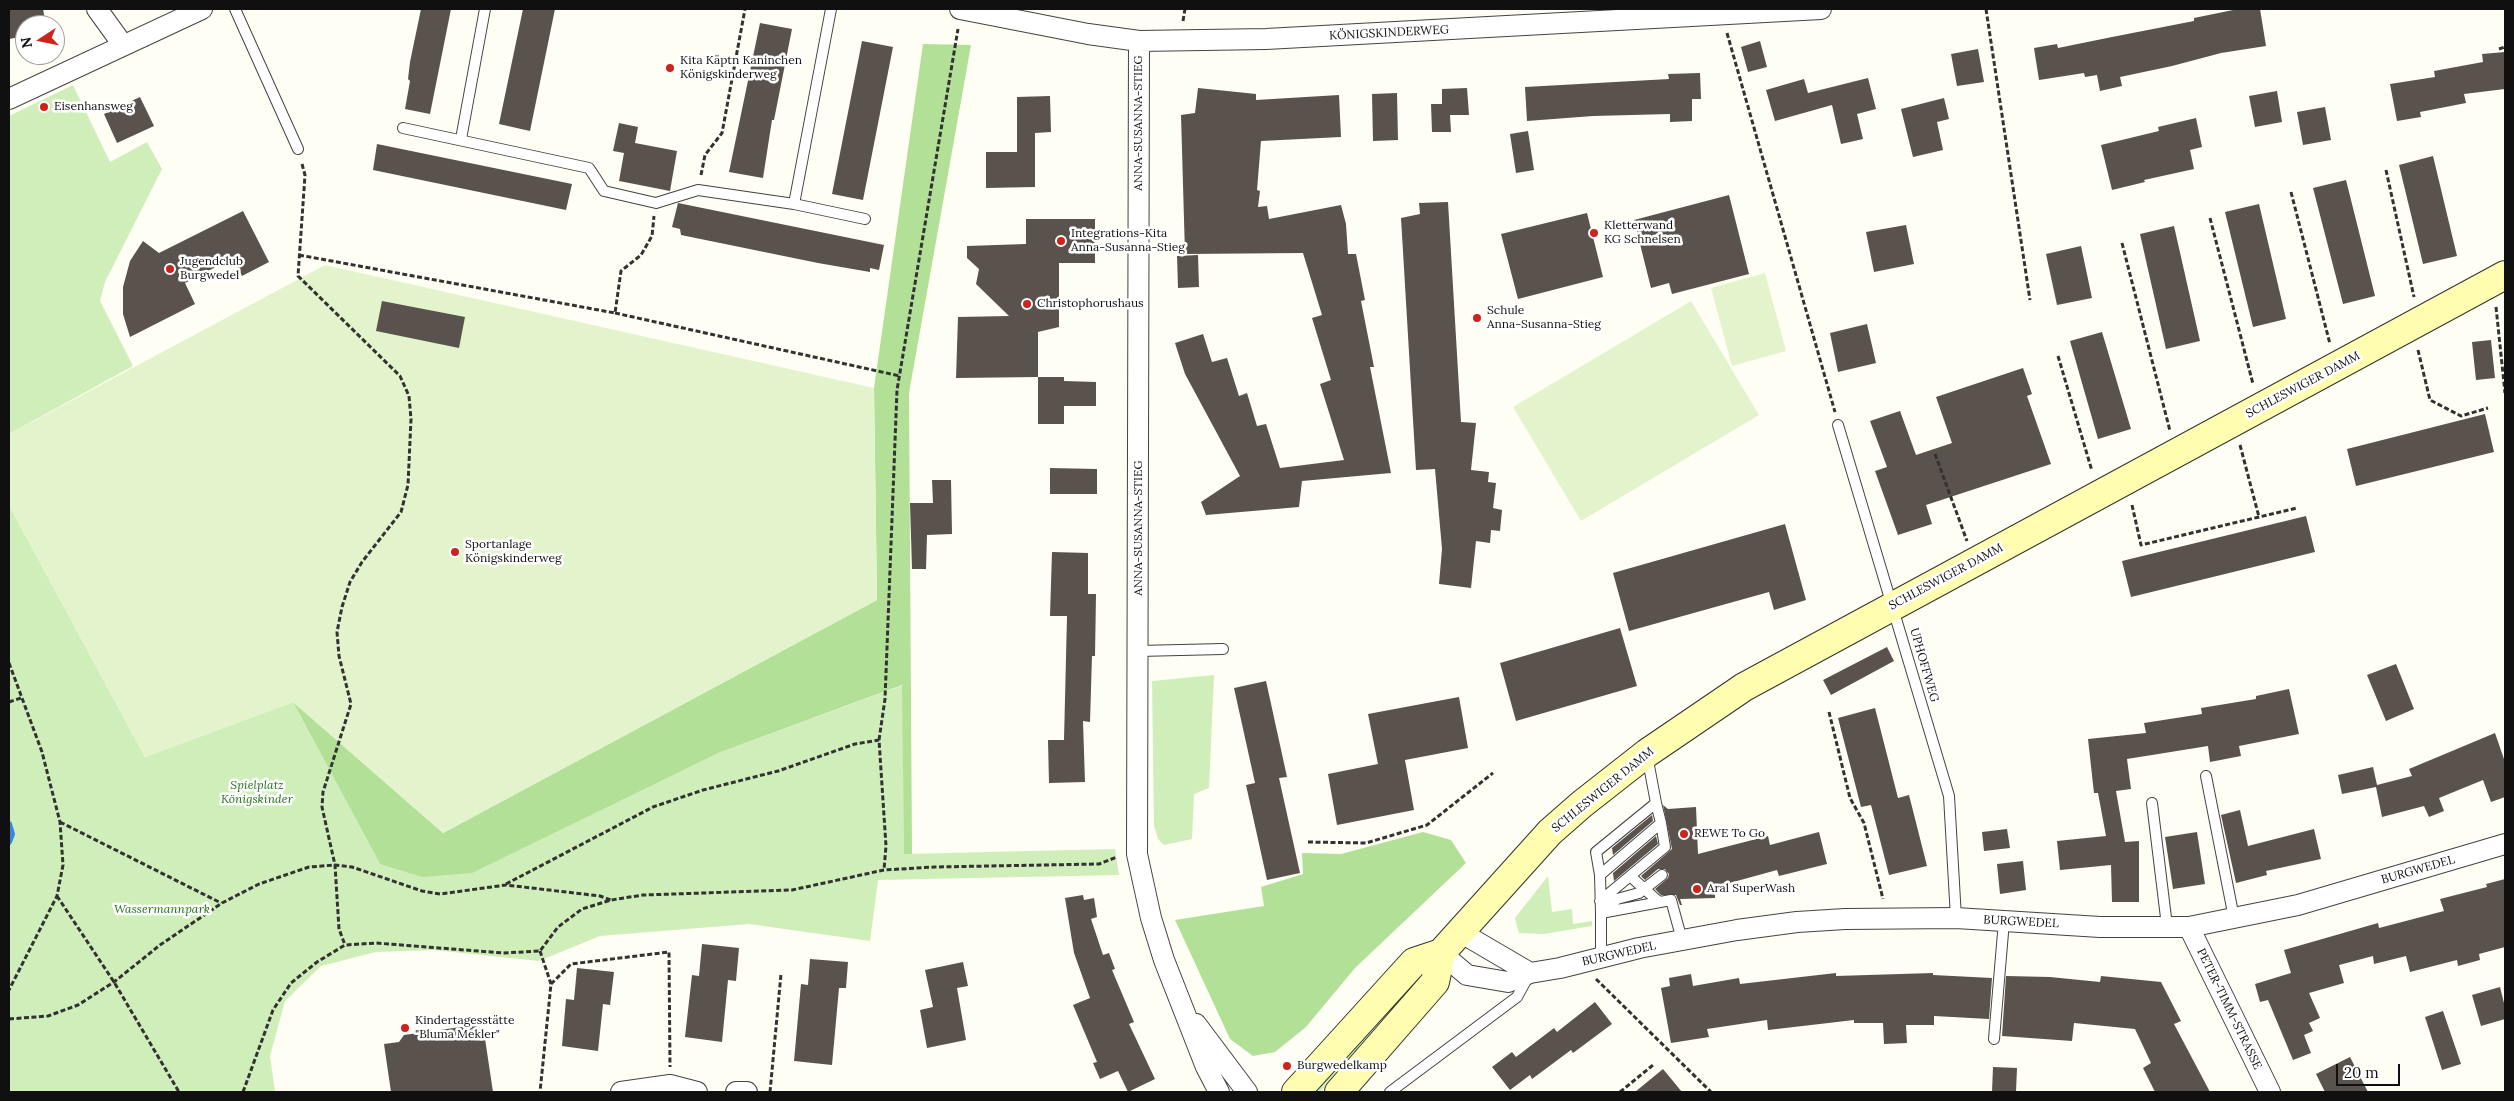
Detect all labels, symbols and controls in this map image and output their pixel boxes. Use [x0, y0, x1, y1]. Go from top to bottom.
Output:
north arrow [15, 15, 65, 65]
street label: KÖNIGSKINDERWEG [1329, 23, 1449, 43]
text: N [16, 36, 36, 50]
place label: Kita Käptn Kaninchen Königskinderweg [680, 54, 802, 82]
street label: ANNA-SUSANNA-STIEG [1132, 55, 1146, 191]
marker: Kita Käptn Kaninchen Königskinderweg [664, 62, 676, 74]
place label: Eisenhansweg [54, 100, 133, 114]
marker: Eisenhansweg [38, 101, 50, 113]
place label: Kletterwand KG Schnelsen [1604, 219, 1681, 247]
place label: Integrations-Kita Anna-Susanna-Stieg [1071, 227, 1185, 255]
marker: Kletterwand KG Schnelsen [1588, 227, 1600, 239]
marker: Integrations-Kita Anna-Susanna-Stieg [1055, 235, 1067, 247]
place label: Jugendclub Burgwedel [180, 255, 243, 283]
marker: Jugendclub Burgwedel [164, 263, 176, 275]
place label: Christophorushaus [1037, 297, 1144, 311]
marker: Christophorushaus [1021, 298, 1033, 310]
place label: Schule Anna-Susanna-Stieg [1487, 304, 1601, 332]
marker: Schule Anna-Susanna-Stieg [1471, 312, 1483, 324]
street label: SCHLESWIGER DAMM [2243, 349, 2363, 421]
street label: ANNA-SUSANNA-STIEG [1132, 460, 1146, 596]
place label: Sportanlage Königskinderweg [465, 538, 562, 566]
street label: SCHLESWIGER DAMM [1886, 541, 2006, 613]
marker: Sportanlage Königskinderweg [449, 546, 461, 558]
street label: UPHOFFWEG [1907, 626, 1941, 704]
street label: SCHLESWIGER DAMM [1549, 744, 1657, 836]
park label: Spielplatz Königskinder [221, 779, 293, 807]
place label: REWE To Go [1694, 827, 1765, 841]
marker: REWE To Go [1678, 828, 1690, 840]
street label: BURGWEDEL [2380, 853, 2456, 887]
place label: Aral SuperWash [1707, 882, 1795, 896]
marker: Aral SuperWash [1691, 883, 1703, 895]
park label: Wassermannpark [114, 903, 210, 917]
street label: BURGWEDEL [1983, 913, 2059, 931]
street label: BURGWEDEL [1581, 938, 1657, 970]
street label: PETER-TIMM-STRASSE [2193, 946, 2265, 1072]
place label: Kindertagesstätte "Bluma Mekler" [415, 1014, 515, 1042]
marker: Kindertagesstätte "Bluma Mekler" [399, 1022, 411, 1034]
scale bar [2339, 1054, 2403, 1086]
place label: Burgwedelkamp [1297, 1059, 1387, 1073]
marker: Burgwedelkamp [1281, 1060, 1293, 1072]
text: 20 m [2344, 1063, 2379, 1082]

